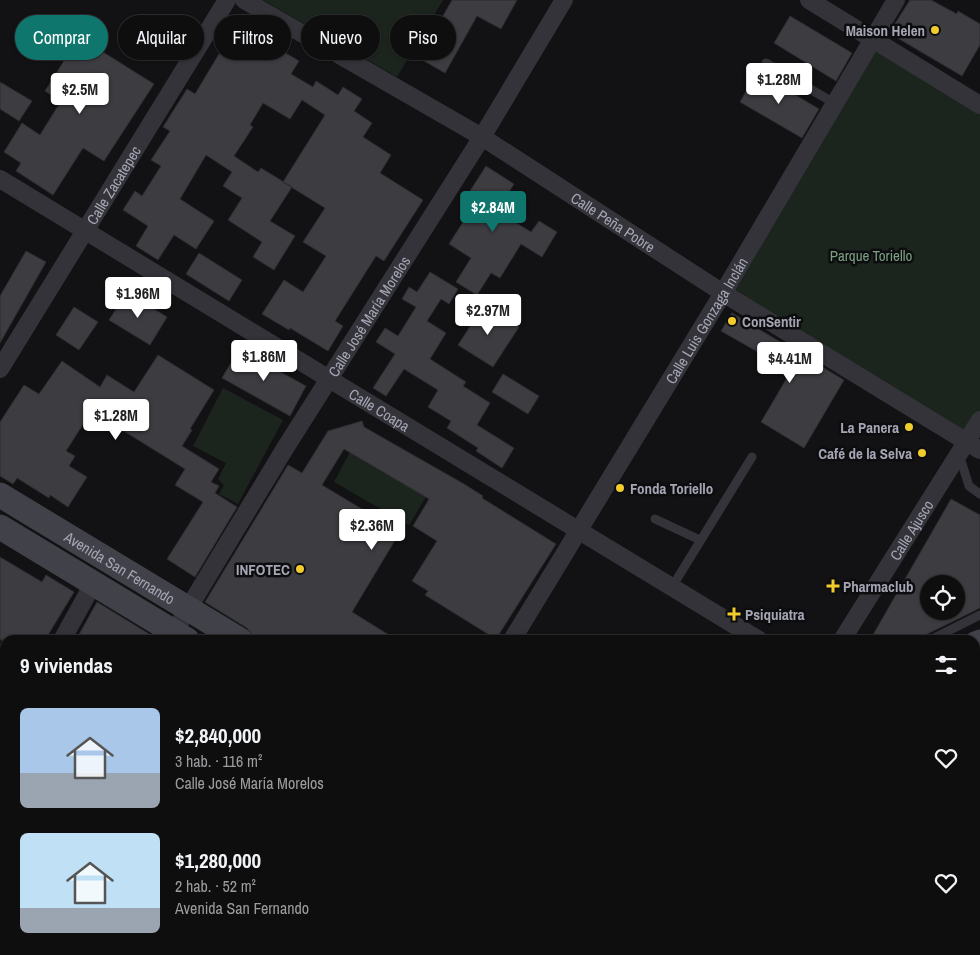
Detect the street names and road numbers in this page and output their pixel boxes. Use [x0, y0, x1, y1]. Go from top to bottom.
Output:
street label: Calle Zacatepec [81, 142, 145, 228]
street label: Calle Peña Pobre [567, 187, 660, 257]
street label: Calle José María Morelos [322, 252, 415, 381]
street label: Calle Luis Gonzaga Inclán [660, 253, 752, 388]
street label: Calle Coapa [345, 383, 414, 436]
street label: Calle Ajusco [884, 495, 938, 564]
street label: Avenida San Fernando [60, 525, 179, 609]

